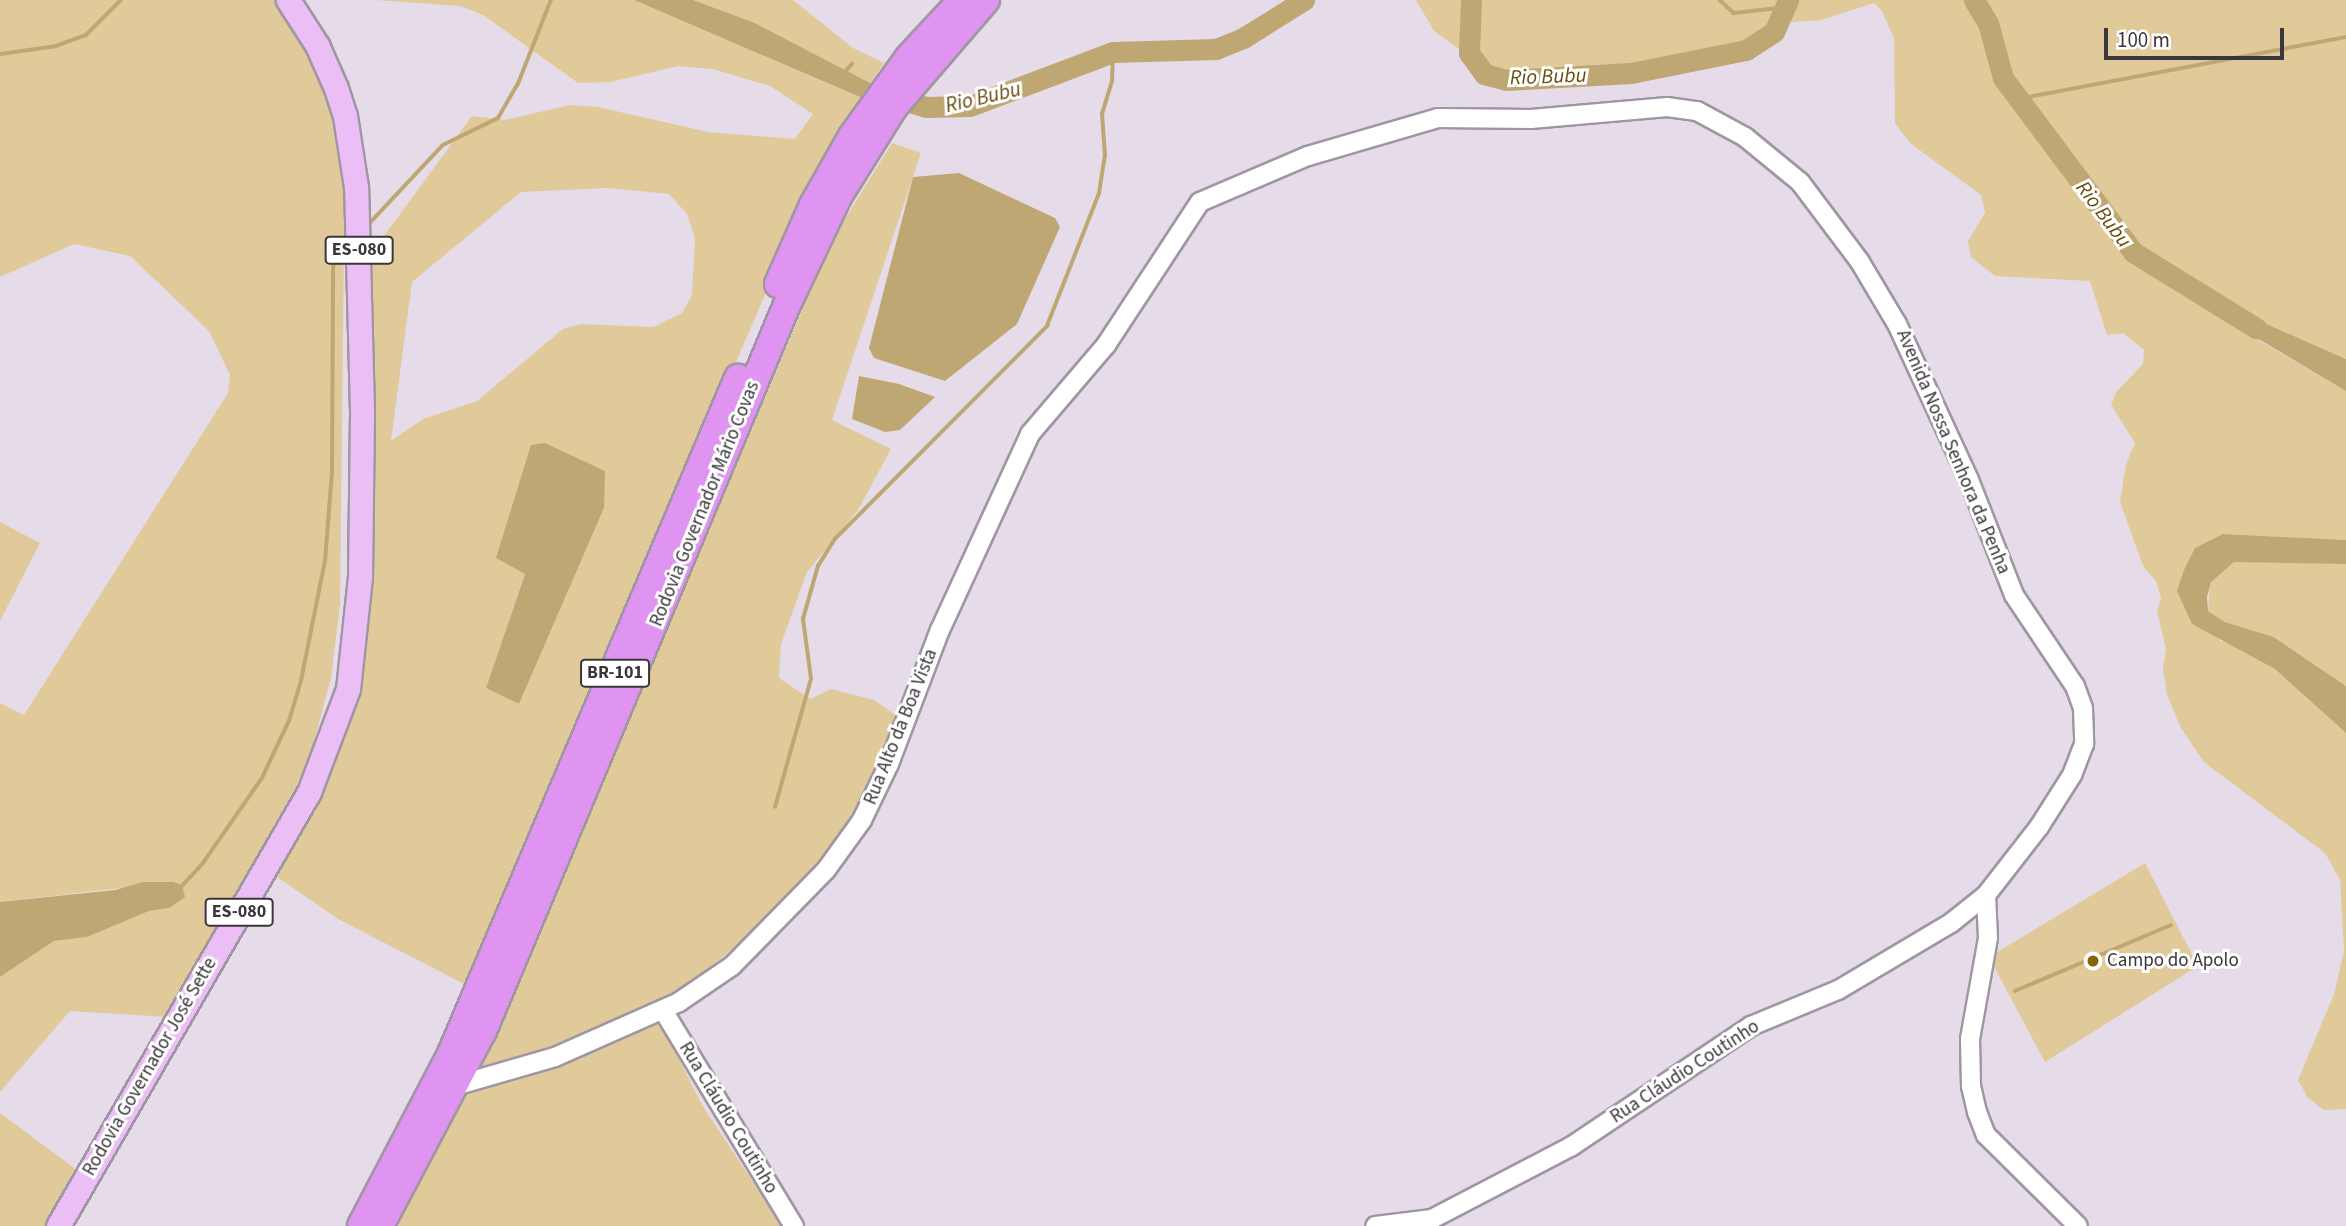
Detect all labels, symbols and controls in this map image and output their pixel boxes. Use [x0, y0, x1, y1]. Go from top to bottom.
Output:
scale bar [2108, 14, 2288, 58]
text: 100 m [2117, 25, 2170, 55]
water label: Rio Bubu [1509, 62, 1587, 90]
water label: Rio Bubu [943, 76, 1023, 118]
water label: Rio Bubu [2071, 176, 2137, 252]
road number: ES-080 [324, 236, 394, 264]
street label: Avenida Nossa Senhora da Penha [1891, 326, 2015, 578]
street label: Rodovia Governador Mário Covas [645, 378, 765, 630]
street label: Rua Alto da Boa Vista [859, 646, 943, 808]
road number: BR-101 [580, 658, 650, 688]
road number: ES-080 [204, 897, 274, 926]
place label: Campo do Apolo [2107, 950, 2239, 972]
marker: Campo do Apolo [2085, 953, 2101, 969]
street label: Rodovia Governador José Sette [78, 954, 222, 1180]
street label: Rua Cláudio Coutinho [1606, 1015, 1764, 1129]
street label: Rua Cláudio Coutinho [674, 1038, 782, 1198]

